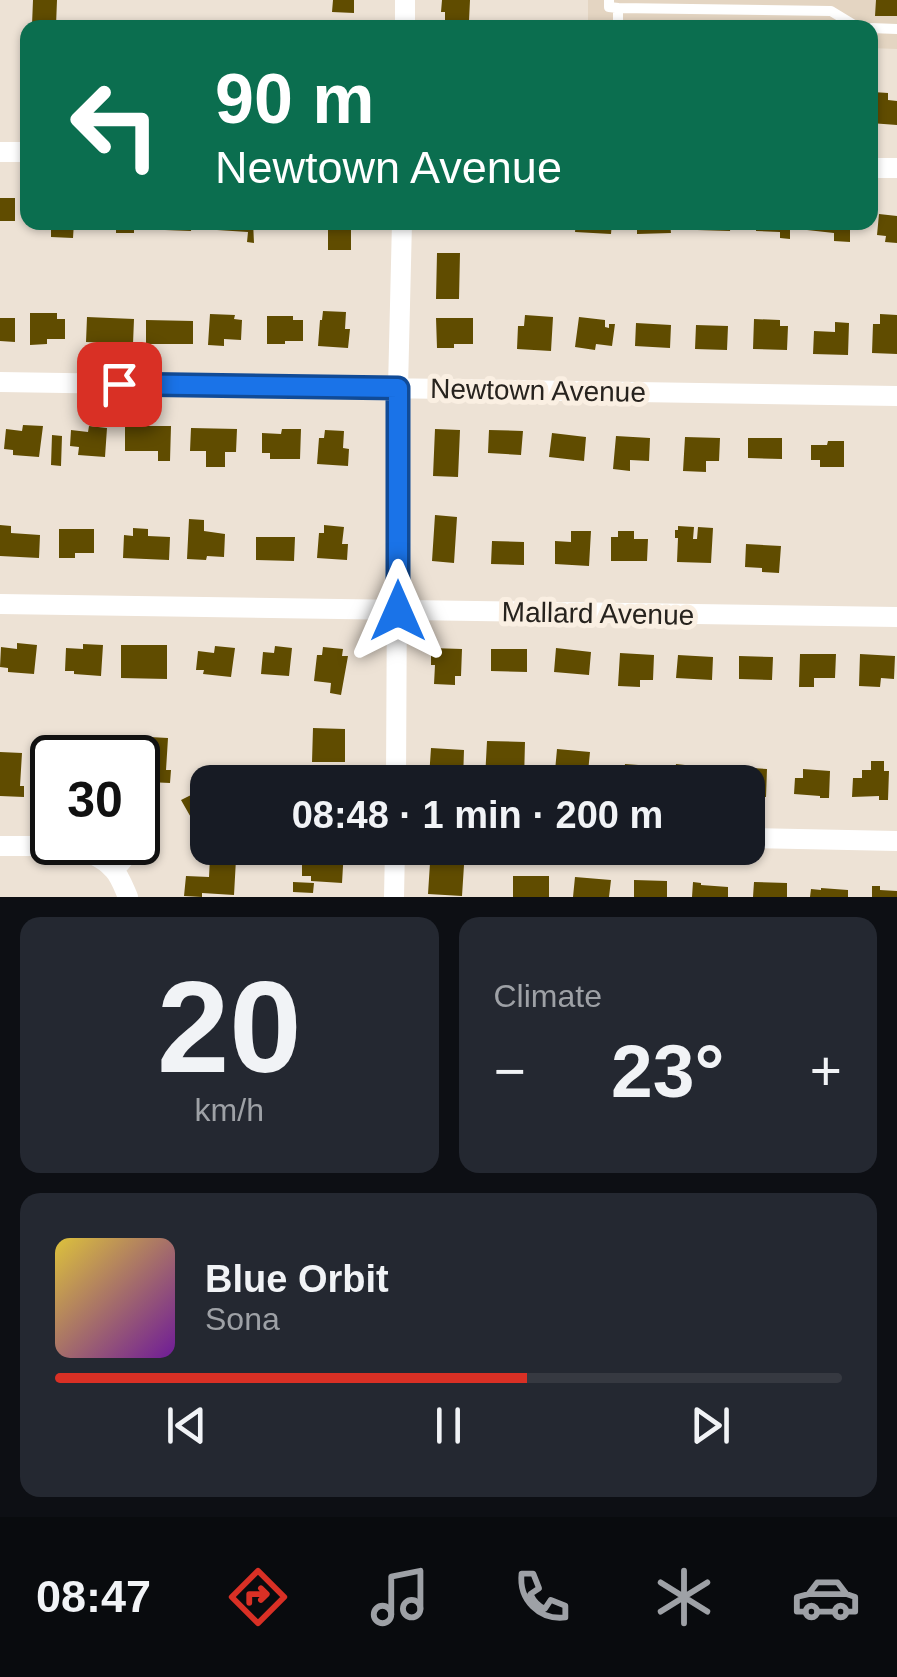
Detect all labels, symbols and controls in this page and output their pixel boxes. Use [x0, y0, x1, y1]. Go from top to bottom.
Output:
icon: left [50, 60, 180, 190]
text: 90 m [215, 60, 375, 138]
text: Newtown Avenue [215, 142, 562, 193]
pin [77, 342, 162, 427]
icon: arrive [92, 357, 147, 412]
street label: Newtown Avenue [430, 373, 646, 408]
position arrow [346, 559, 450, 663]
street label: Mallard Avenue [501, 596, 694, 631]
speed limit sign: 30 [30, 735, 160, 865]
text: 08:48 · 1 min · 200 m [292, 794, 663, 836]
text: 20 [157, 954, 302, 1100]
text: Climate [494, 978, 602, 1014]
text: 23° [611, 1029, 724, 1113]
text: − [494, 1040, 526, 1102]
text: + [810, 1040, 842, 1102]
text: km/h [195, 1092, 264, 1128]
text: Blue Orbit [205, 1258, 389, 1300]
text: Sona [205, 1301, 280, 1337]
icon: previous [159, 1398, 214, 1453]
icon: pause [421, 1398, 476, 1453]
icon: next [683, 1398, 738, 1453]
icon: directions [223, 1562, 293, 1632]
icon: music [365, 1562, 435, 1632]
icon: phone [507, 1562, 577, 1632]
icon: climate [649, 1562, 719, 1632]
icon: car [791, 1562, 861, 1632]
text: 08:47 [36, 1571, 151, 1622]

